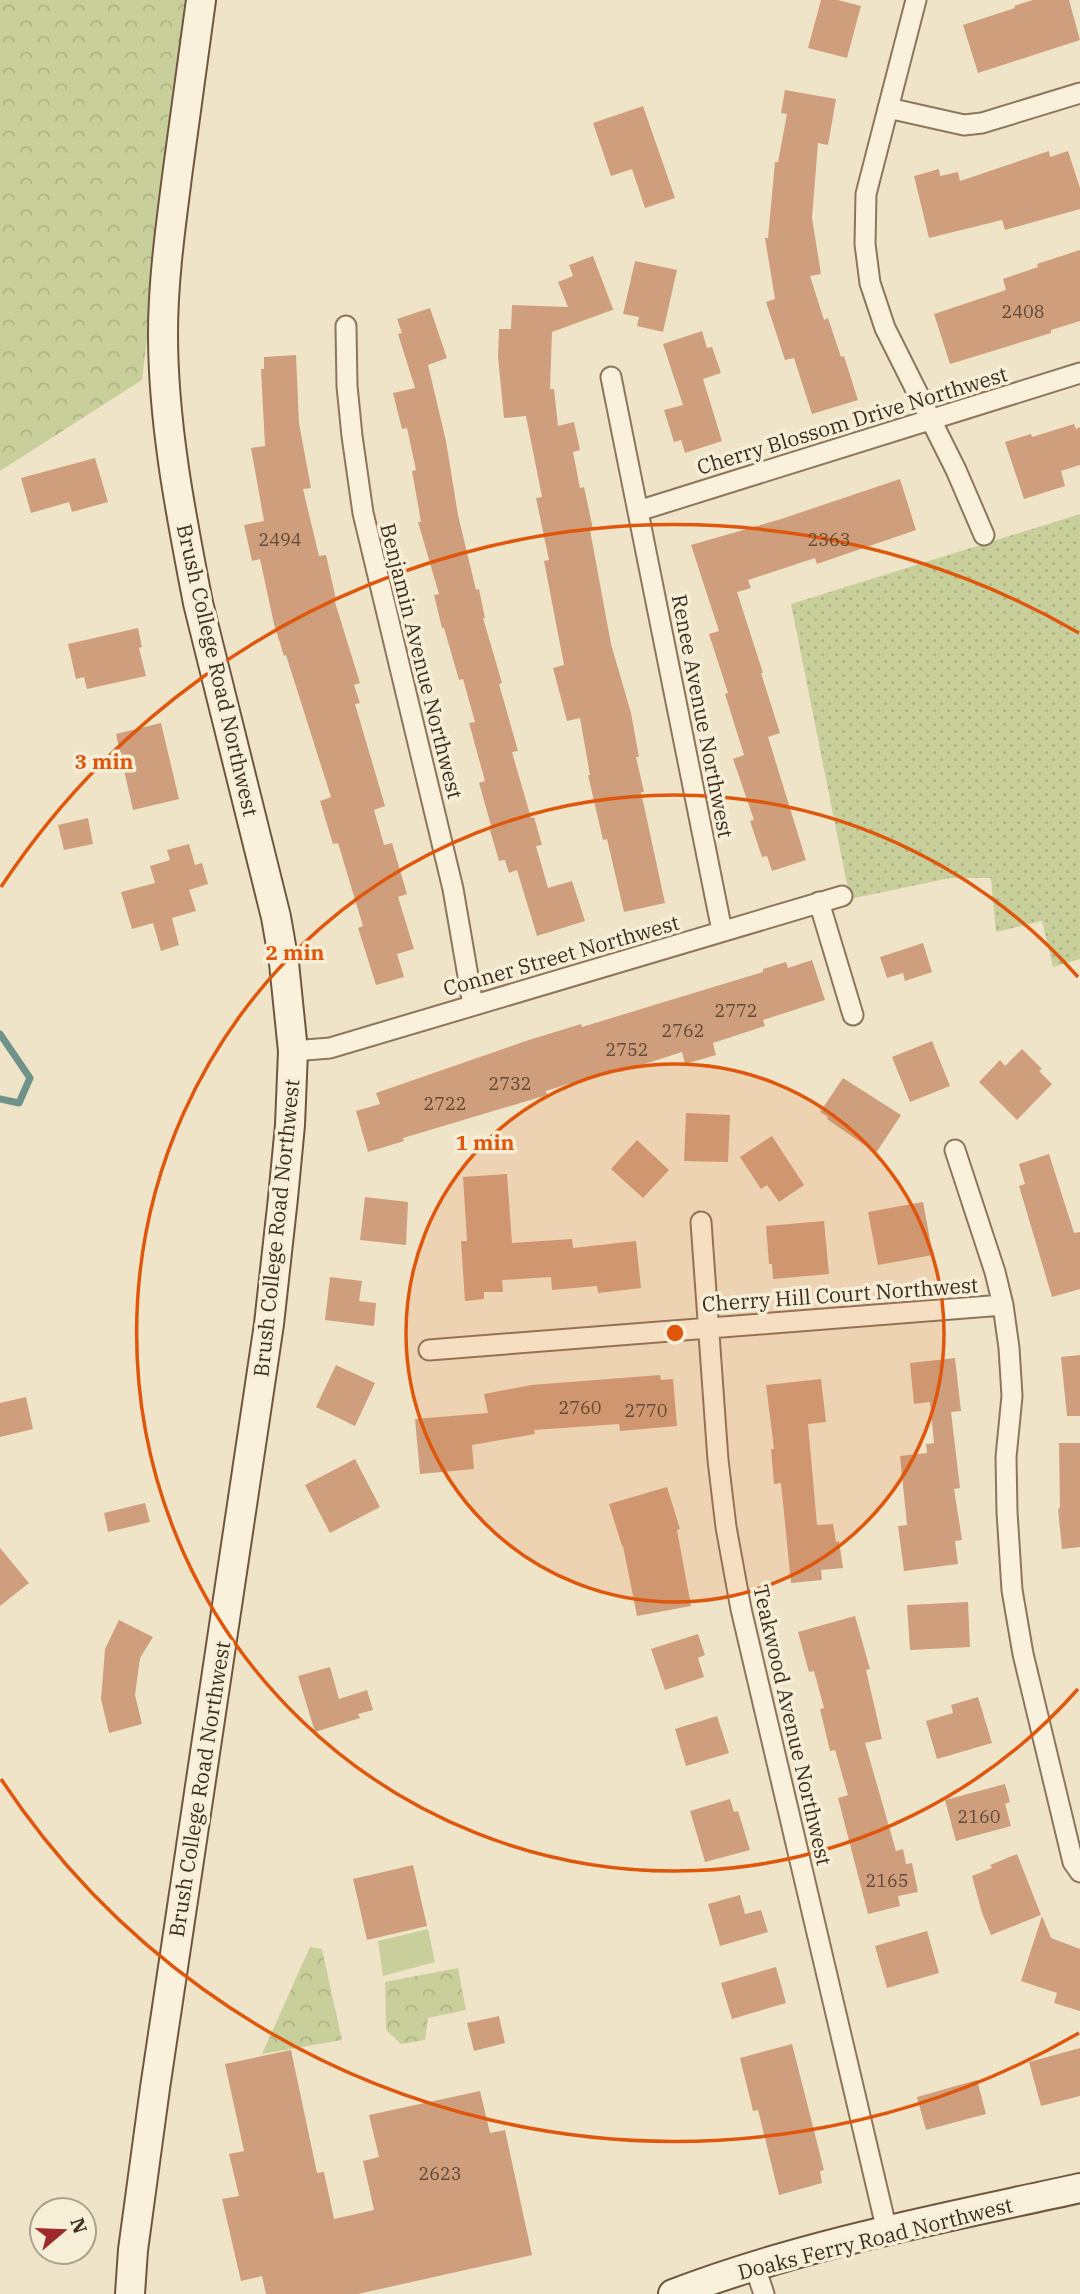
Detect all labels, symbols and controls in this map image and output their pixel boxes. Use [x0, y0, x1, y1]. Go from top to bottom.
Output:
house number: 2408 [1001, 300, 1045, 323]
street label: Cherry Blossom Drive Northwest [693, 359, 1011, 481]
street label: Benjamin Avenue Northwest [374, 520, 470, 802]
street label: Brush College Road Northwest [171, 521, 265, 819]
house number: 2494 [258, 528, 302, 551]
house number: 2363 [807, 528, 851, 551]
street label: Renee Avenue Northwest [666, 592, 740, 840]
text: 3 min [75, 747, 133, 775]
street label: Conner Street Northwest [440, 908, 682, 1002]
text: 2 min [266, 938, 324, 966]
house number: 2772 [714, 999, 758, 1022]
house number: 2762 [661, 1019, 705, 1042]
house number: 2752 [605, 1038, 649, 1061]
house number: 2732 [488, 1072, 532, 1095]
street label: Brush College Road Northwest [246, 1078, 306, 1378]
house number: 2722 [423, 1092, 467, 1115]
text: 1 min [456, 1128, 514, 1156]
street label: Cherry Hill Court Northwest [701, 1270, 979, 1318]
centre of rings [663, 1321, 687, 1345]
house number: 2760 [558, 1396, 602, 1419]
house number: 2770 [624, 1399, 668, 1422]
street label: Teakwood Avenue Northwest [747, 1582, 839, 1868]
street label: Brush College Road Northwest [162, 1639, 236, 1939]
house number: 2160 [957, 1805, 1001, 1828]
house number: 2165 [865, 1869, 909, 1892]
house number: 2623 [418, 2162, 462, 2185]
street label: Doaks Ferry Road Northwest [735, 2190, 1015, 2286]
north arrow [28, 2196, 98, 2266]
text: N [65, 2214, 93, 2236]

